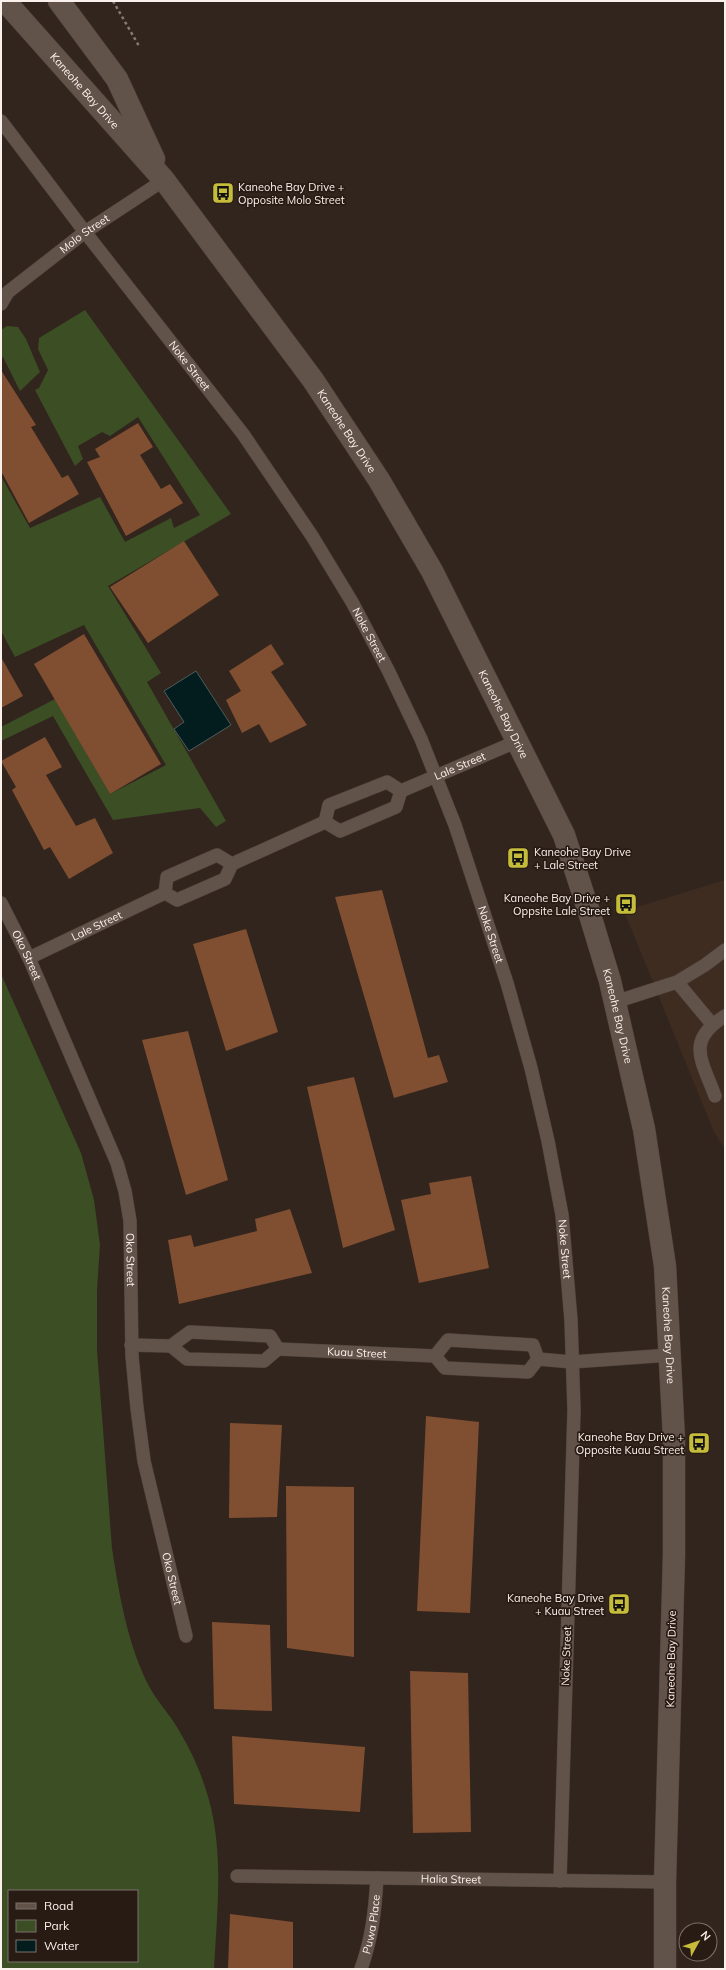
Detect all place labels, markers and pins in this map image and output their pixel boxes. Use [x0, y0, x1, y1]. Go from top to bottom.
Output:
bus stop icon: Kaneohe Bay Drive + Opposite Molo Street [210, 180, 236, 206]
place label: Kaneohe Bay Drive + Opposite Molo Street [238, 180, 345, 207]
bus stop icon: Kaneohe Bay Drive + Lale Street [505, 845, 531, 871]
place label: Kaneohe Bay Drive + Lale Street [534, 845, 631, 872]
place label: Kaneohe Bay Drive + Oppsite Lale Street [504, 891, 610, 918]
bus stop icon: Kaneohe Bay Drive + Oppsite Lale Street [613, 891, 639, 917]
place label: Kaneohe Bay Drive + Opposite Kuau Street [576, 1430, 684, 1457]
bus stop icon: Kaneohe Bay Drive + Opposite Kuau Street [686, 1430, 712, 1456]
place label: Kaneohe Bay Drive + Kuau Street [507, 1591, 604, 1618]
bus stop icon: Kaneohe Bay Drive + Kuau Street [606, 1591, 632, 1617]

